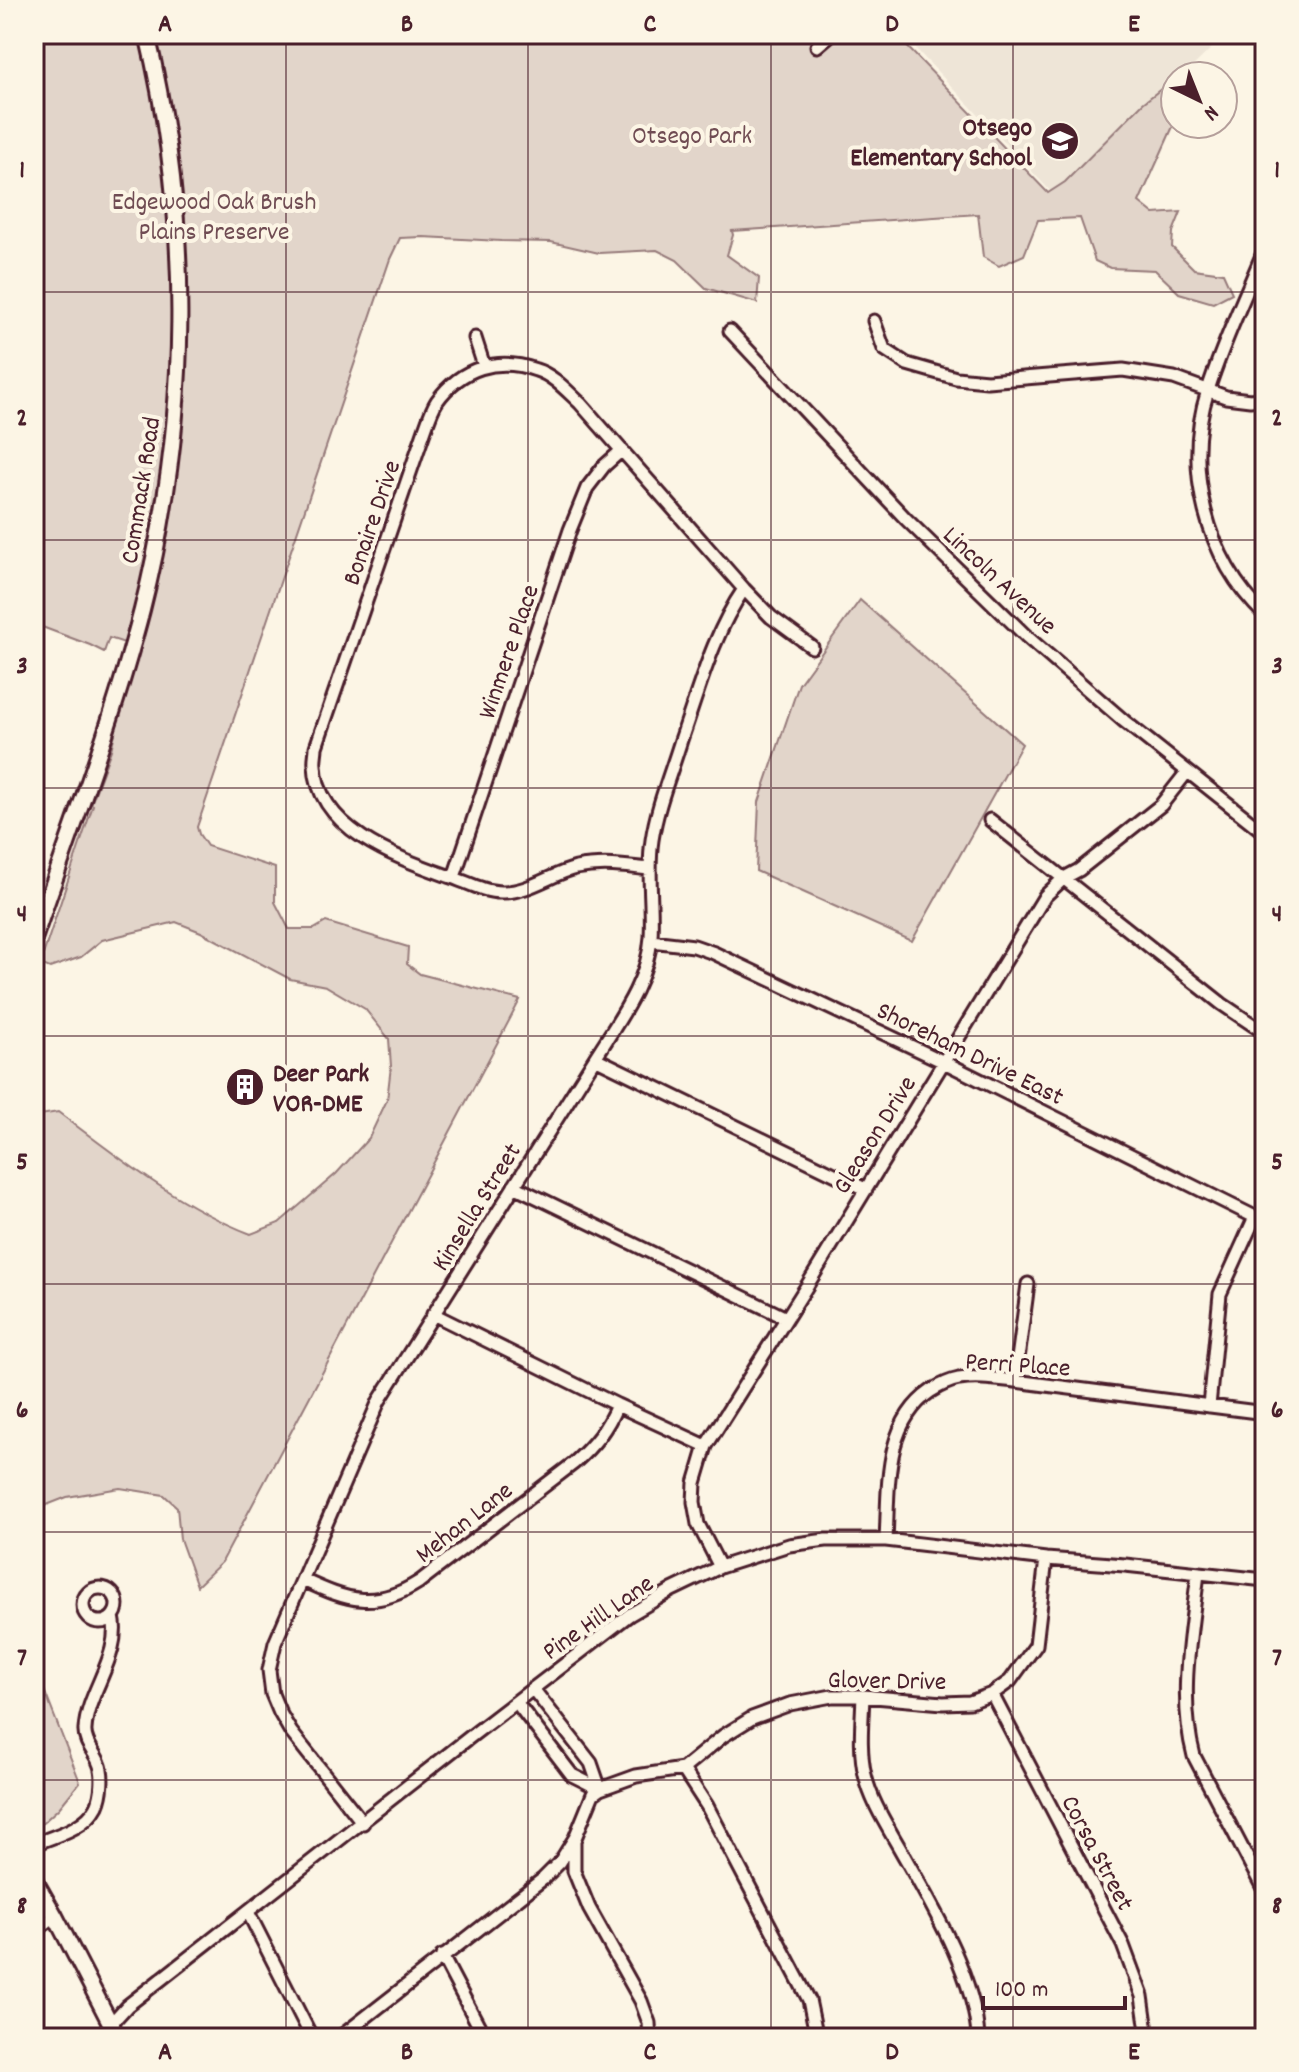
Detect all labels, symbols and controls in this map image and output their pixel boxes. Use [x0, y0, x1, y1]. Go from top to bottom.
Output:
text: A [158, 7, 172, 44]
text: B [401, 7, 413, 44]
text: C [644, 7, 657, 44]
text: D [885, 7, 899, 44]
text: E [1128, 7, 1140, 44]
north arrow [1159, 60, 1239, 140]
text: N [1196, 97, 1225, 127]
place label: Otsego Elementary School [850, 111, 1033, 178]
park label: Otsego Park [632, 119, 752, 156]
school or university icon: Otsego Elementary School [1039, 120, 1081, 162]
text: 1 [19, 153, 25, 190]
text: 1 [1274, 153, 1280, 190]
park label: Edgewood Oak Brush Plains Preserve [112, 185, 316, 252]
text: 2 [16, 401, 28, 438]
text: 2 [1271, 401, 1283, 438]
street label: Commack Road [113, 415, 172, 567]
street label: Bonaire Drive [335, 456, 412, 591]
street label: Lincoln Avenue [933, 519, 1064, 644]
street label: Winmere Place [470, 580, 551, 724]
text: 3 [16, 649, 28, 686]
text: 3 [1271, 649, 1283, 686]
text: 4 [17, 897, 27, 934]
text: 4 [1272, 897, 1282, 934]
street label: Shoreham Drive East [869, 994, 1070, 1117]
place label: Deer Park VOR-DME [273, 1057, 370, 1124]
building icon: Deer Park VOR-DME [224, 1066, 266, 1108]
street label: Gleason Drive [825, 1069, 927, 1202]
street label: Kinsella Street [424, 1136, 532, 1279]
text: 5 [16, 1145, 28, 1182]
text: 5 [1271, 1145, 1283, 1182]
street label: Perri Place [964, 1344, 1072, 1389]
text: 6 [16, 1393, 28, 1430]
text: 6 [1271, 1393, 1283, 1430]
street label: Mehan Lane [408, 1474, 522, 1574]
street label: Pine Hill Lane [536, 1567, 662, 1671]
text: 7 [17, 1641, 27, 1678]
text: 7 [1272, 1641, 1282, 1678]
street label: Glover Drive [827, 1663, 947, 1702]
street label: Corsa Street [1050, 1789, 1142, 1918]
text: 8 [17, 1889, 27, 1926]
text: 8 [1272, 1889, 1282, 1926]
scale bar [983, 1960, 1125, 2010]
text: 100 m [995, 1974, 1048, 2008]
text: A [158, 2035, 172, 2072]
text: B [401, 2035, 413, 2072]
text: C [644, 2035, 657, 2072]
text: D [885, 2035, 899, 2072]
text: E [1128, 2035, 1140, 2072]

